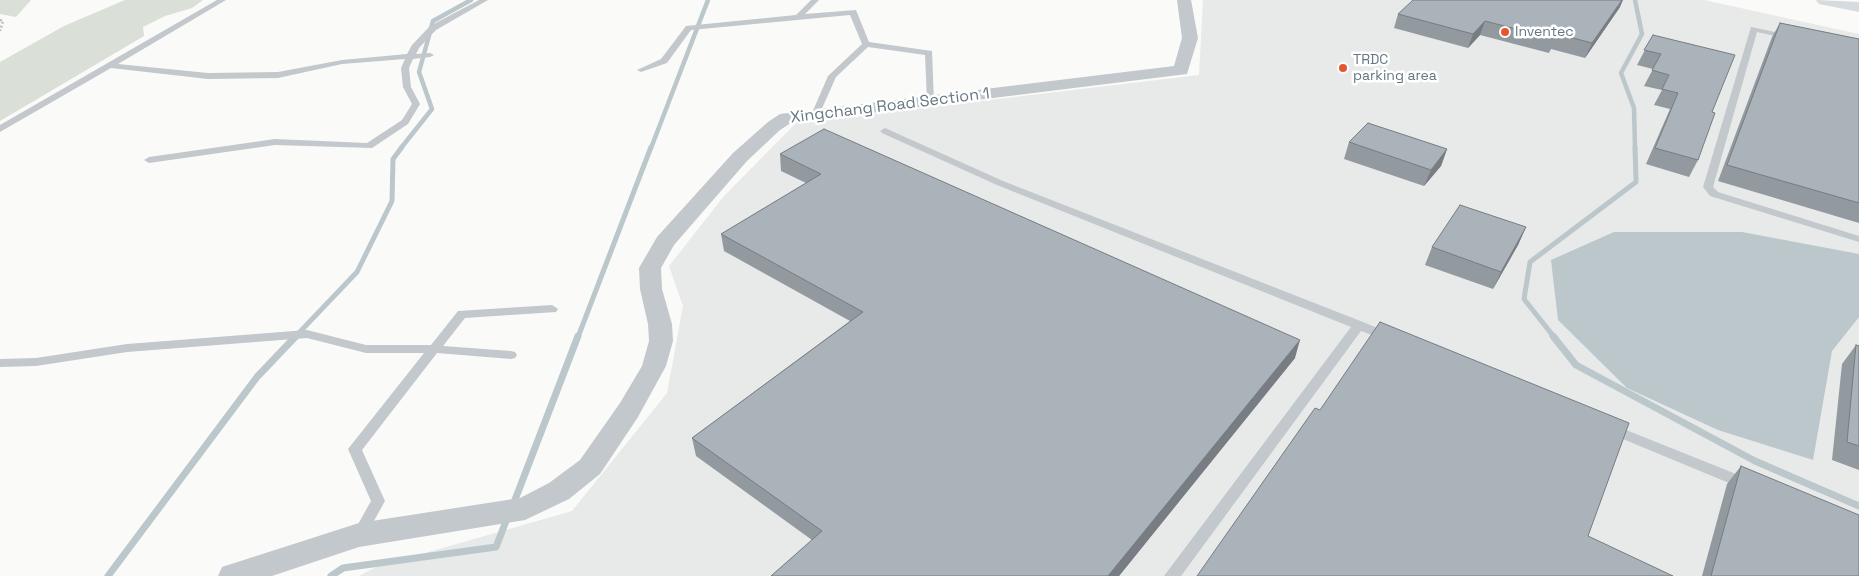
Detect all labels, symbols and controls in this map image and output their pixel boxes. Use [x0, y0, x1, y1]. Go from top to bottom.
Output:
place label: Inventec [1515, 24, 1574, 40]
marker: Inventec [1499, 26, 1511, 38]
place label: TRDC parking area [1353, 52, 1437, 84]
marker: TRDC parking area [1337, 62, 1349, 74]
street label: Xingchang Road Section 1 [789, 84, 991, 128]

